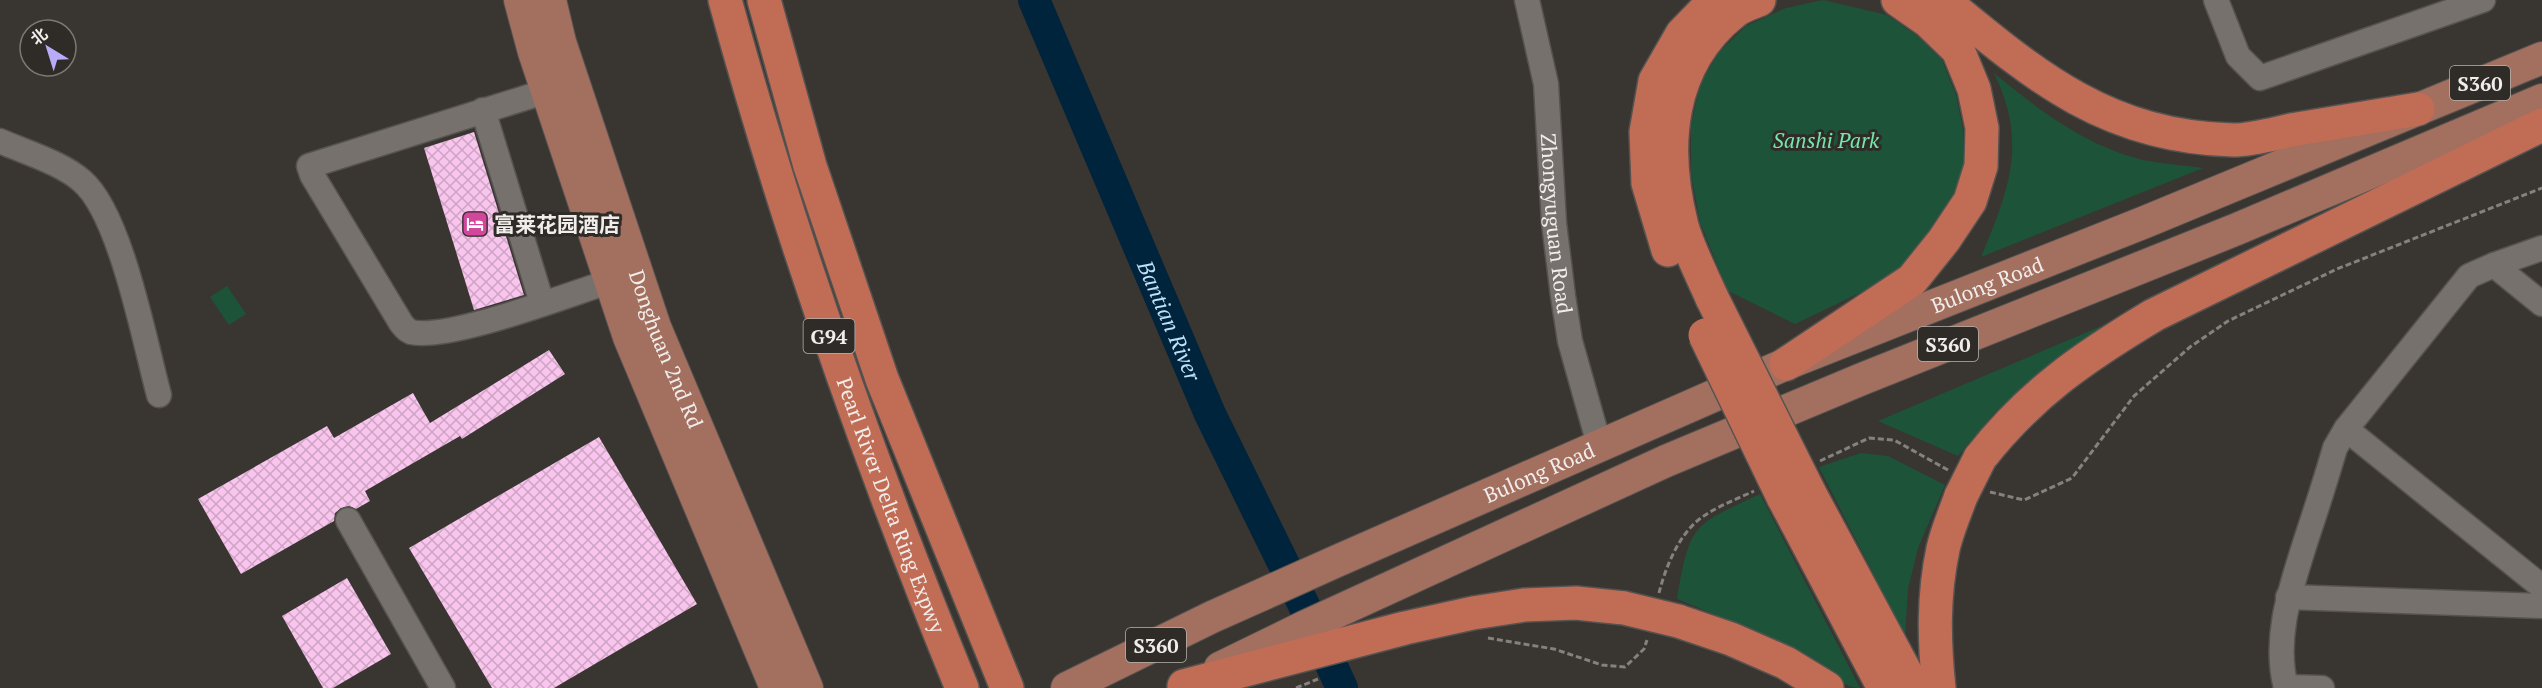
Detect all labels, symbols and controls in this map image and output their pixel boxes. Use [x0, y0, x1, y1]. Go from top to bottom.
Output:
north arrow [18, 18, 78, 78]
text: 北 [26, 23, 52, 50]
road number: S360 [2450, 66, 2510, 100]
park label: Sanshi Park [1773, 126, 1880, 154]
street label: Zhongyuguan Road [1535, 132, 1580, 316]
hotel icon: 富莱花园酒店 [460, 209, 490, 239]
place label: 富莱花园酒店 [494, 210, 620, 238]
street label: Bulong Road [1927, 250, 2048, 319]
water label: Bantian River [1131, 255, 1209, 386]
street label: Donghuan 2nd Rd [623, 266, 710, 433]
road number: G94 [804, 319, 854, 353]
road number: S360 [1918, 327, 1978, 361]
street label: Pearl River Delta Ring Expwy [831, 373, 952, 637]
street label: Bulong Road [1479, 436, 1599, 509]
road number: S360 [1126, 628, 1186, 662]

